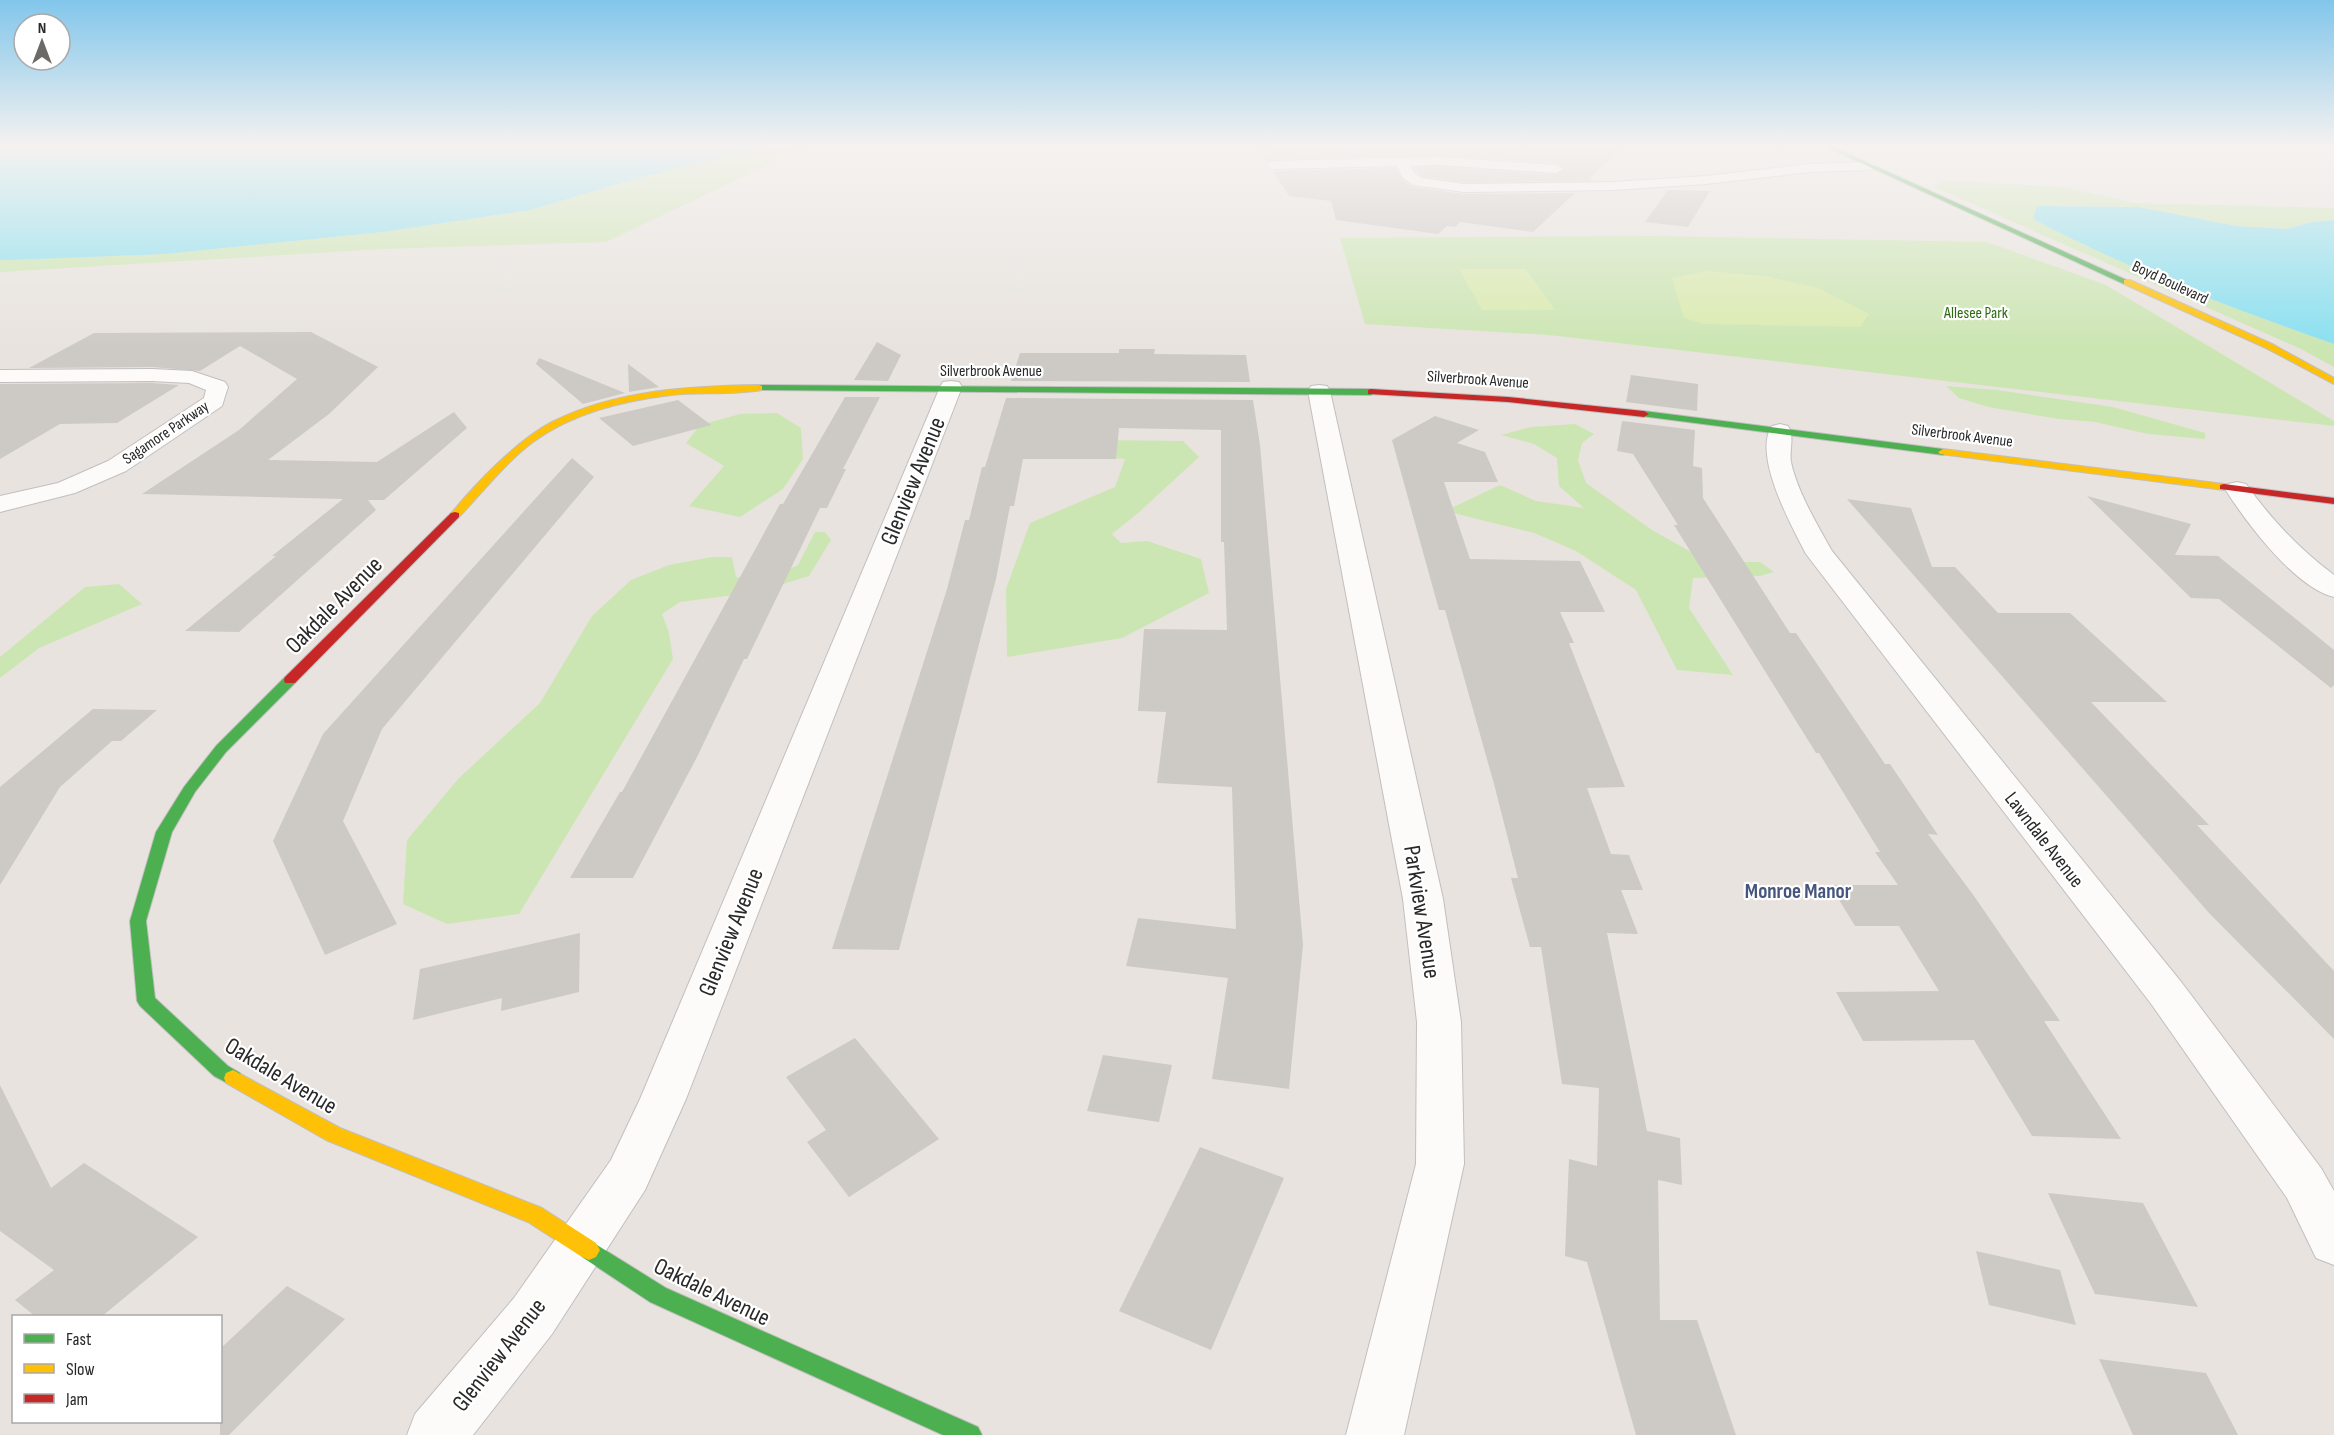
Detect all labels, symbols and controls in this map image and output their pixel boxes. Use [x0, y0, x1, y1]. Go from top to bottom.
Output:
north arrow [12, 12, 72, 72]
text: N [38, 19, 46, 38]
street label: Boyd Boulevard [2129, 257, 2211, 309]
park label: Allesee Park [1943, 304, 2008, 323]
street label: Silverbrook Avenue [940, 362, 1042, 381]
street label: Silverbrook Avenue [1427, 367, 1529, 393]
street label: Sagamore Parkway [119, 397, 213, 469]
street label: Glenview Avenue [874, 413, 952, 549]
street label: Silverbrook Avenue [1910, 420, 2014, 452]
street label: Oakdale Avenue [279, 550, 389, 660]
street label: Lawndale Avenue [1999, 787, 2089, 893]
street label: Parkview Avenue [1397, 843, 1447, 981]
street label: Glenview Avenue [692, 864, 770, 1000]
district label: Monroe Manor [1745, 879, 1852, 904]
street label: Oakdale Avenue [220, 1031, 342, 1121]
street label: Oakdale Avenue [649, 1251, 775, 1333]
street label: Glenview Avenue [446, 1293, 552, 1417]
legend [12, 1315, 222, 1423]
text: Fast [66, 1329, 92, 1350]
text: Slow [66, 1359, 95, 1380]
text: Jam [65, 1389, 88, 1410]

